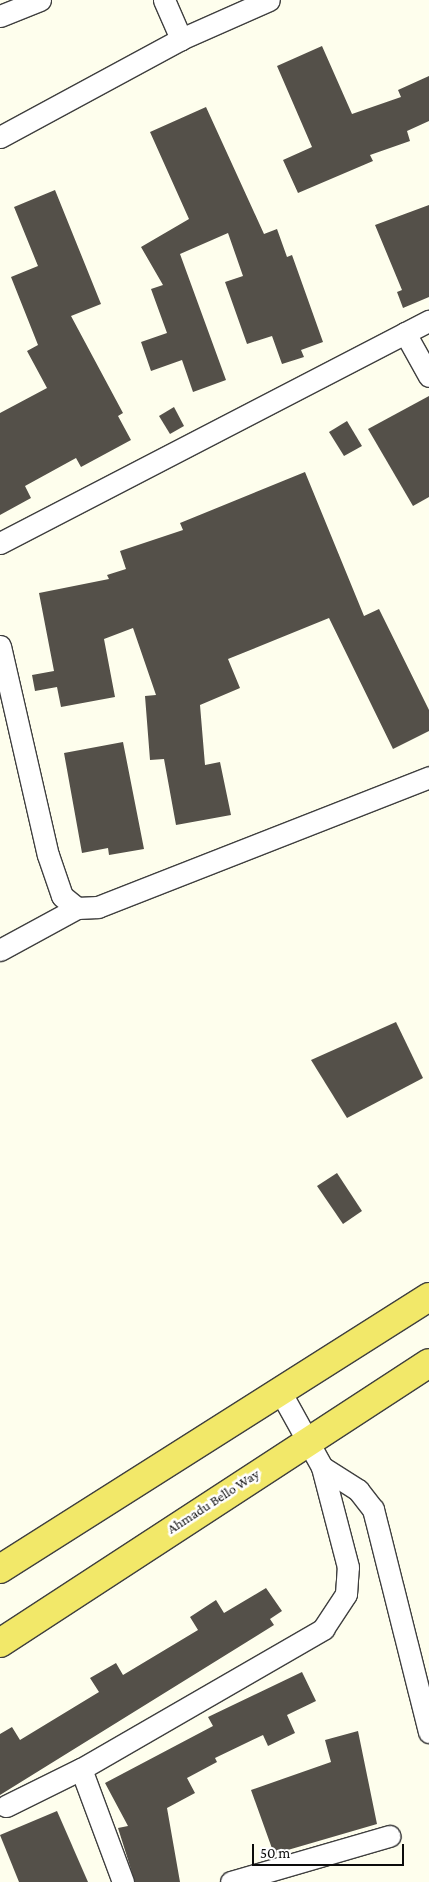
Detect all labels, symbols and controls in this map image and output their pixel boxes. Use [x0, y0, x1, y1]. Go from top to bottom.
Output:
street label: Ahmadu Bello Way [164, 1465, 262, 1537]
scale bar [254, 1834, 406, 1866]
text: 50 m [260, 1845, 290, 1861]

